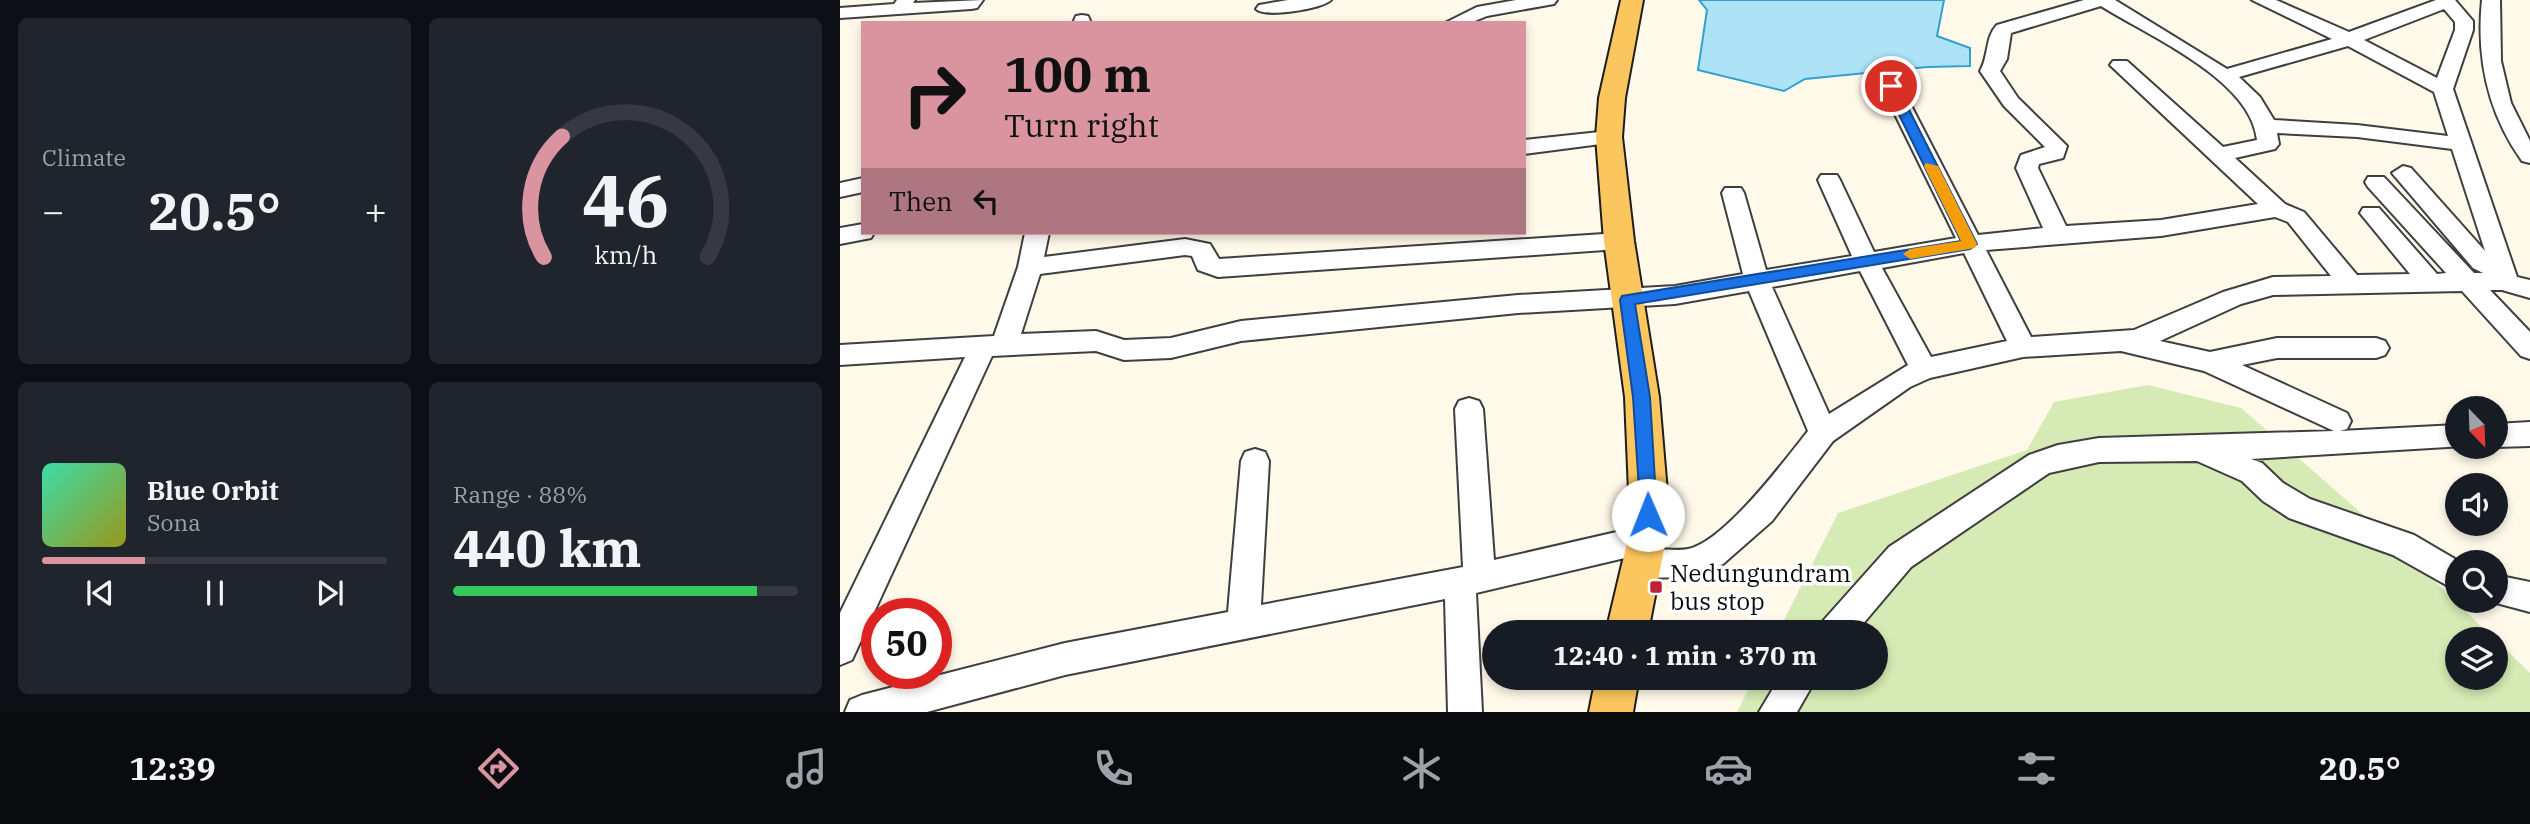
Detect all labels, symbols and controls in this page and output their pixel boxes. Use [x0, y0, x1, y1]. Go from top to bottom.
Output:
text: 100 m [1004, 42, 1151, 105]
icon: right [889, 49, 980, 140]
pin [1861, 56, 1921, 116]
icon: arrive [1872, 67, 1910, 105]
text: Turn right [1004, 104, 1159, 146]
text: Climate [42, 142, 126, 172]
text: 46 [582, 152, 669, 247]
text: 20.5° [148, 177, 281, 244]
icon: left [967, 182, 1005, 220]
text: Then [889, 184, 953, 218]
text: − [42, 186, 65, 235]
text: + [364, 186, 387, 235]
text: km/h [594, 238, 657, 271]
north arrow [2445, 396, 2508, 458]
map controls [2445, 396, 2508, 690]
text: Blue Orbit [147, 473, 279, 507]
button: sound [2445, 473, 2508, 536]
position arrow [1611, 478, 1685, 552]
text: Range · 88% [453, 479, 587, 509]
text: Sona [147, 507, 201, 537]
text: 440 km [453, 514, 642, 581]
button: search [2445, 550, 2508, 613]
place label: Nedungundram bus stop [1670, 557, 1851, 617]
icon: previous [81, 574, 119, 612]
icon: pause [196, 574, 234, 612]
icon: next [311, 574, 349, 612]
marker: Nedungundram bus stop [1648, 579, 1664, 595]
speed limit sign: 50 [861, 598, 952, 689]
button: layers [2445, 627, 2508, 690]
text: 12:40 · 1 min · 370 m [1553, 638, 1817, 672]
icon: directions [474, 744, 523, 793]
icon: music [782, 744, 831, 793]
icon: phone [1089, 744, 1138, 793]
icon: climate [1397, 744, 1446, 793]
icon: car [1704, 744, 1753, 793]
icon: filters [2012, 744, 2061, 793]
text: 12:39 [129, 747, 216, 789]
text: 20.5° [2319, 747, 2401, 789]

